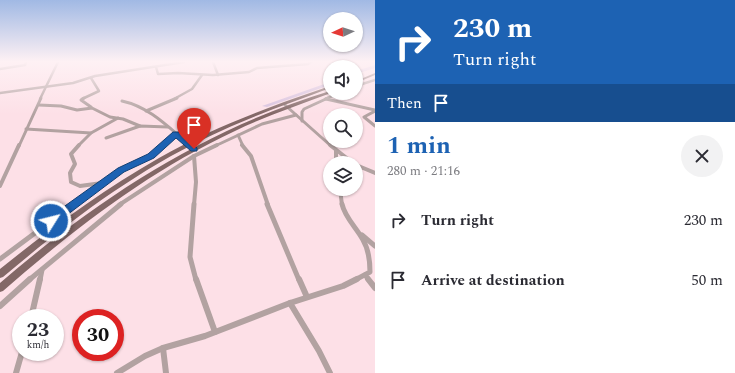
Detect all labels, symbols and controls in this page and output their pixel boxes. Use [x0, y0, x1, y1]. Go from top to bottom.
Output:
text: 230 m [453, 7, 532, 50]
north arrow [323, 12, 363, 52]
map controls [323, 12, 363, 196]
icon: right [387, 16, 439, 68]
text: Turn right [453, 46, 536, 73]
button: sound [323, 60, 363, 100]
text: Then [387, 92, 422, 115]
icon: arrive [430, 92, 452, 114]
pin [177, 108, 211, 149]
button: search [323, 108, 363, 148]
icon: arrive [183, 114, 205, 136]
text: 1 min [387, 128, 451, 164]
button: close [681, 135, 723, 177]
button: layers [323, 156, 363, 196]
text: 280 m · 21:16 [387, 161, 460, 181]
position arrow [30, 200, 72, 242]
icon: right [387, 209, 409, 231]
text: Turn right [421, 209, 494, 232]
text: 230 m [684, 209, 723, 232]
icon: arrive [387, 269, 409, 291]
text: Arrive at destination [421, 269, 565, 292]
text: 50 m [691, 269, 723, 292]
speed limit sign: 30 [72, 309, 124, 361]
text: 23 [27, 315, 49, 345]
text: km/h [27, 337, 49, 353]

